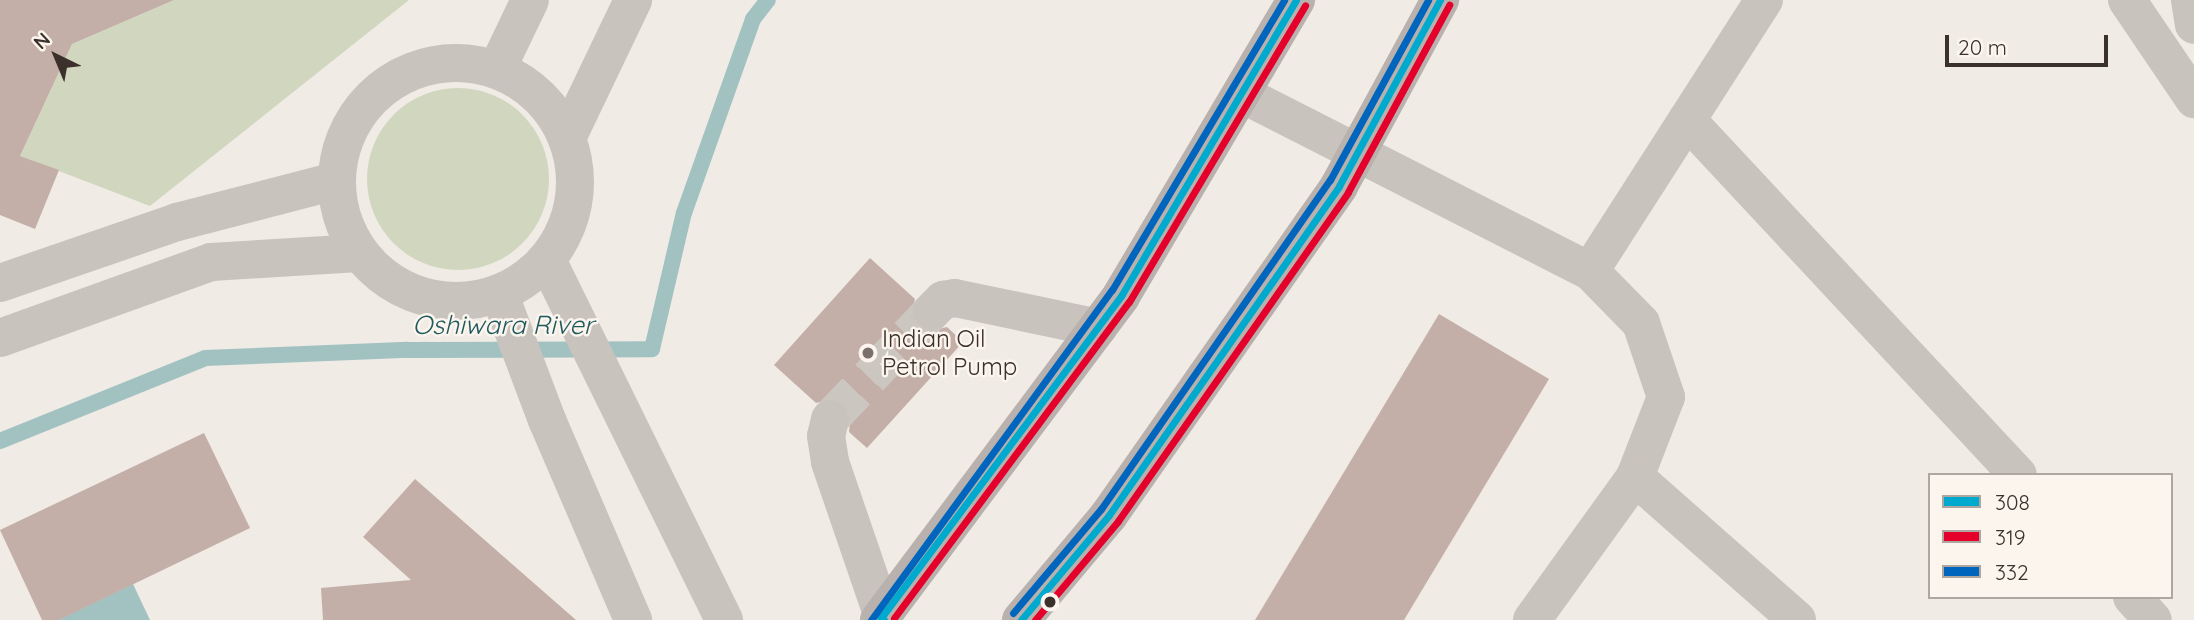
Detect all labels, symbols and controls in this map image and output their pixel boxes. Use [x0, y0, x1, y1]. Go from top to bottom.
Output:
north arrow [21, 21, 91, 91]
scale bar [1949, 21, 2112, 65]
text: N [28, 27, 55, 54]
text: 20 m [1958, 34, 2007, 60]
water label: Oshiwara River [412, 309, 594, 341]
place label: Indian Oil Petrol Pump [882, 325, 1017, 381]
marker: Indian Oil Petrol Pump [860, 345, 876, 361]
legend [1928, 473, 2173, 599]
text: 308 [1995, 489, 2030, 515]
text: 319 [1995, 524, 2026, 550]
text: 332 [1995, 559, 2029, 585]
unlabelled marker [1043, 595, 1057, 609]

